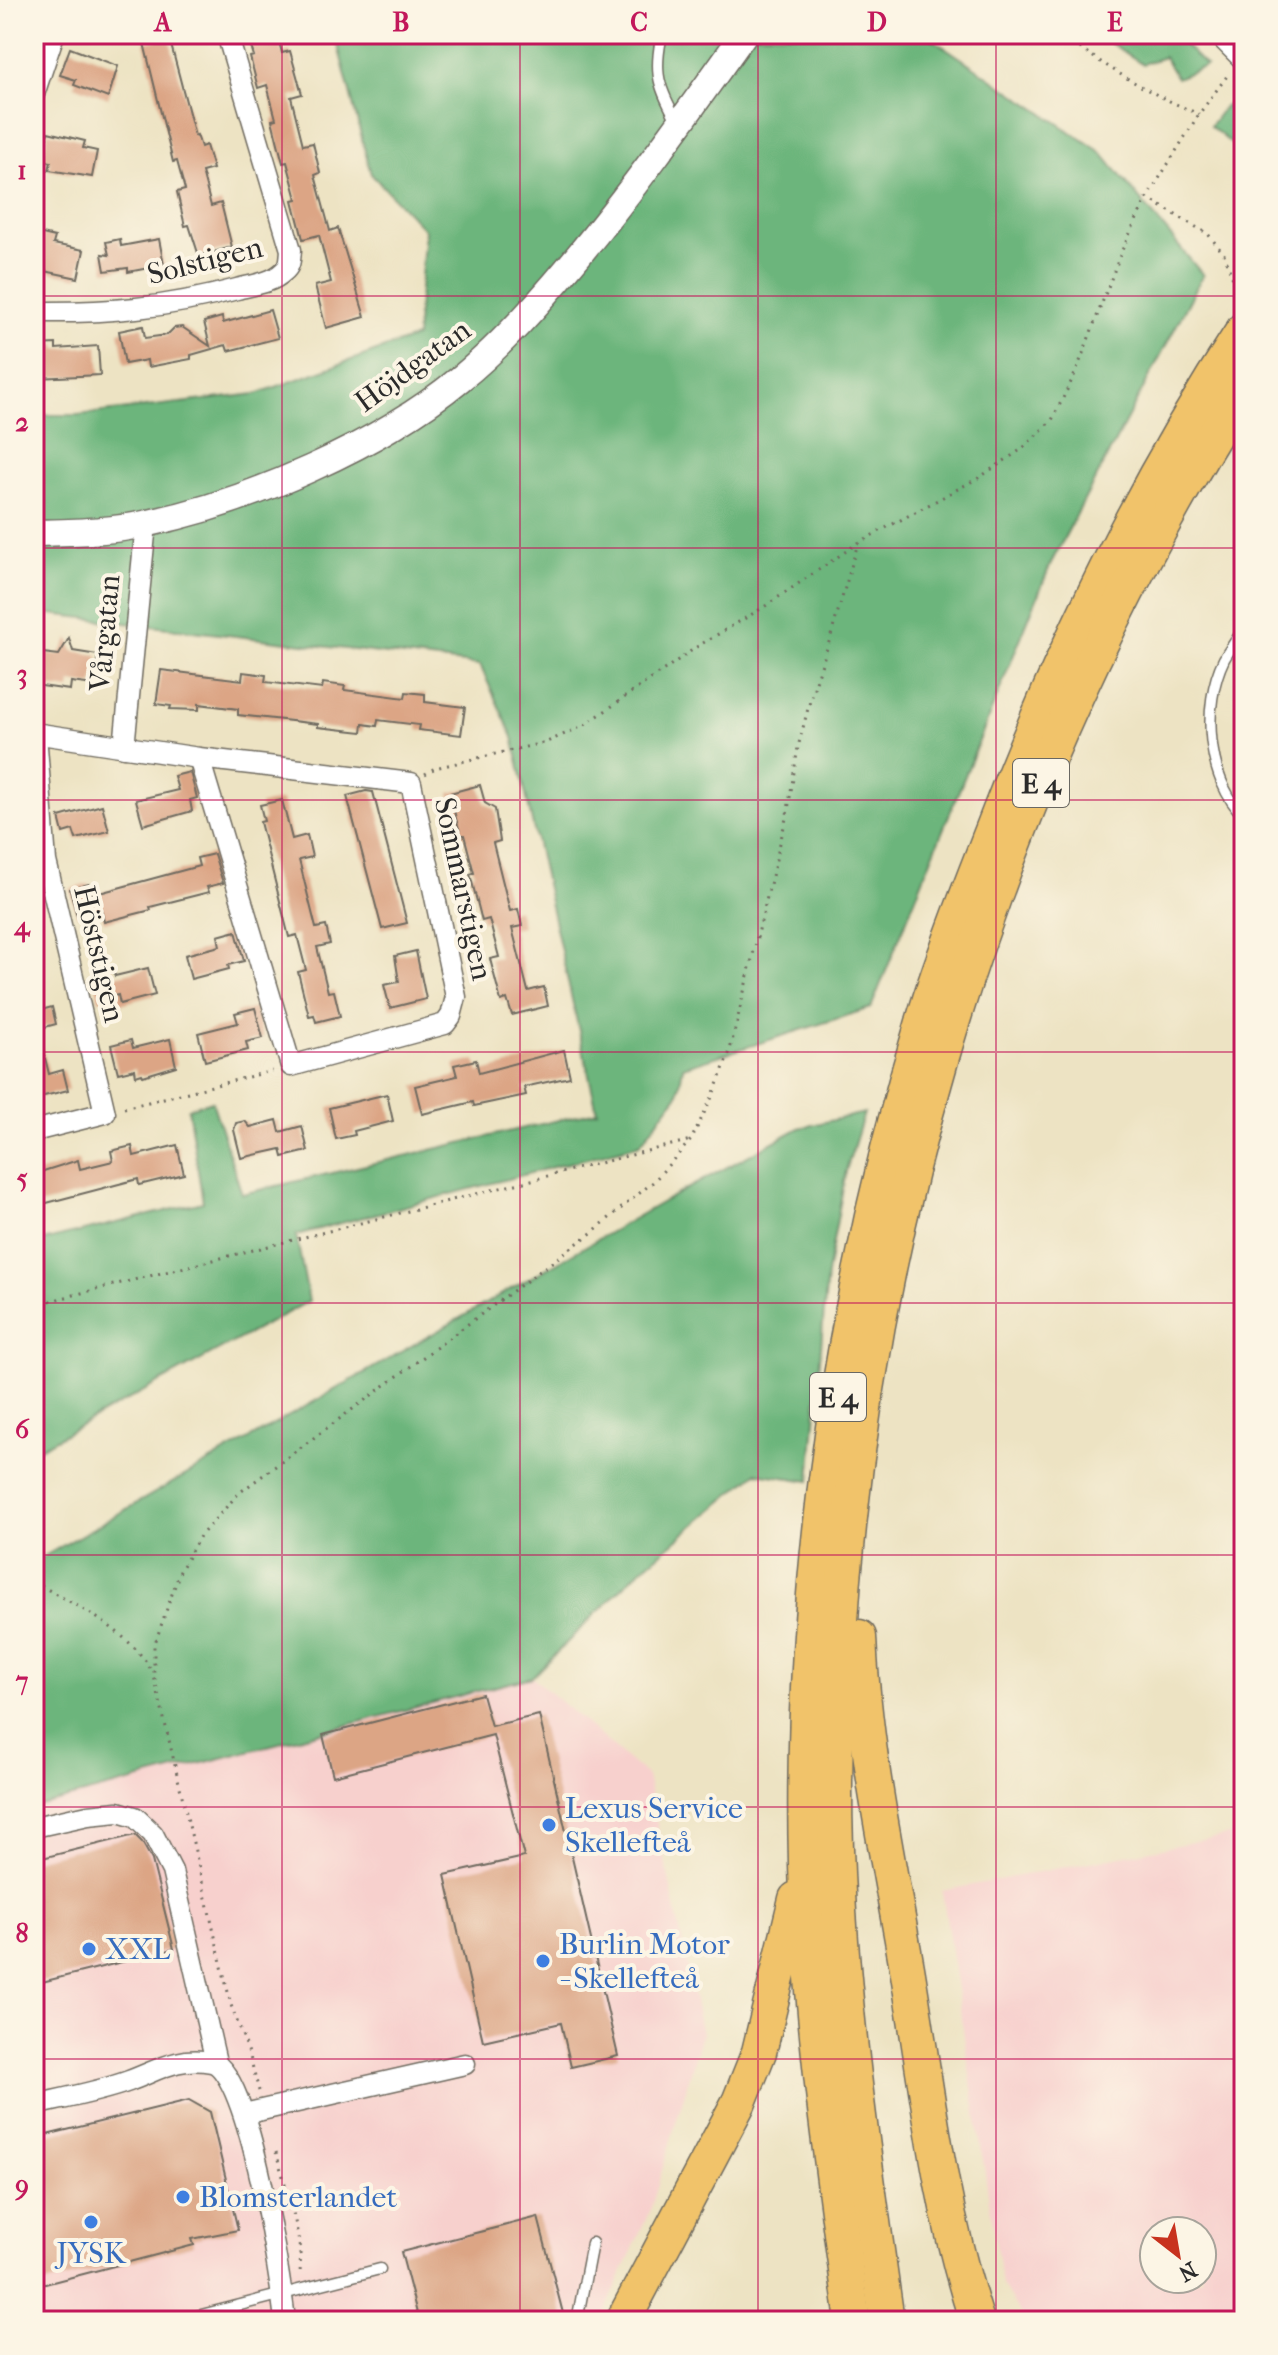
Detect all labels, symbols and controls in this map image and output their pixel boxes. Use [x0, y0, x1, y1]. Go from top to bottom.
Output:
text: A [153, 7, 173, 38]
text: B [393, 7, 410, 38]
text: C [630, 7, 648, 38]
text: D [867, 7, 887, 38]
text: E [1107, 7, 1123, 38]
text: 1 [17, 155, 27, 186]
street label: Solstigen [144, 230, 267, 292]
street label: Höjdgatan [348, 312, 478, 420]
text: 2 [15, 407, 29, 438]
street label: Vårgatan [82, 572, 128, 694]
text: 3 [17, 659, 27, 690]
road number: E 4 [1013, 759, 1069, 807]
street label: Sommarstigen [427, 794, 500, 984]
street label: Höststigen [66, 882, 132, 1026]
text: 4 [13, 911, 31, 943]
text: 5 [16, 1163, 28, 1194]
road number: E 4 [810, 1373, 866, 1421]
text: 6 [15, 1414, 30, 1445]
text: 7 [15, 1666, 29, 1697]
place label: Lexus Service Skellefteå [565, 1791, 743, 1860]
marker: Lexus Service Skellefteå [540, 1816, 558, 1834]
text: 8 [15, 1918, 29, 1949]
place label: Burlin Motor - Skellefteå [559, 1927, 730, 1996]
place label: XXL [105, 1932, 170, 1967]
marker: XXL [80, 1940, 98, 1958]
marker: Burlin Motor - Skellefteå [534, 1952, 552, 1970]
text: 9 [14, 2170, 29, 2201]
place label: Blomsterlandet [199, 2180, 397, 2215]
marker: Blomsterlandet [174, 2188, 192, 2206]
marker: JYSK [82, 2213, 100, 2231]
north arrow [1138, 2215, 1218, 2295]
place label: JYSK [54, 2236, 127, 2271]
text: N [1174, 2256, 1202, 2287]

